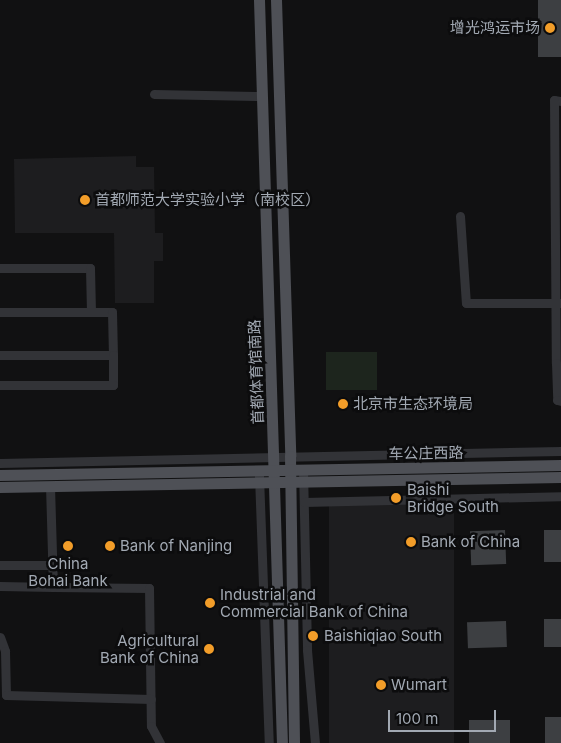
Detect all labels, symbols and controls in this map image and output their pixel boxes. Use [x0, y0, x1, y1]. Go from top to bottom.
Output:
place label: 增光鸿运市场 [450, 19, 540, 37]
marker: 增光鸿运市场 [544, 22, 556, 34]
place label: 首都师范大学实验小学（南校区） [95, 191, 320, 209]
marker: 首都师范大学实验小学（南校区） [79, 194, 91, 206]
street label: 首都体育馆南路 [245, 319, 267, 425]
place label: 北京市生态环境局 [353, 395, 473, 413]
marker: 北京市生态环境局 [337, 398, 349, 410]
street label: 车公庄西路 [388, 443, 464, 463]
place label: Baishi Bridge South [407, 480, 499, 515]
marker: Baishi Bridge South [389, 491, 403, 505]
place label: Bank of China [421, 533, 520, 551]
marker: Bank of China [405, 536, 417, 548]
place label: Bank of Nanjing [120, 537, 232, 555]
marker: China Bohai Bank [62, 540, 74, 552]
marker: Bank of Nanjing [104, 540, 116, 552]
place label: China Bohai Bank [28, 554, 108, 589]
place label: Industrial and Commercial Bank of China [220, 585, 408, 620]
marker: Industrial and Commercial Bank of China [204, 597, 216, 609]
place label: Baishiqiao South [324, 627, 442, 645]
marker: Baishiqiao South [306, 629, 320, 643]
place label: Agricultural Bank of China [100, 631, 199, 666]
marker: Agricultural Bank of China [203, 643, 215, 655]
place label: Wumart [391, 676, 447, 694]
marker: Wumart [375, 679, 387, 691]
scale bar [391, 700, 498, 732]
text: 100 m [396, 709, 438, 728]

